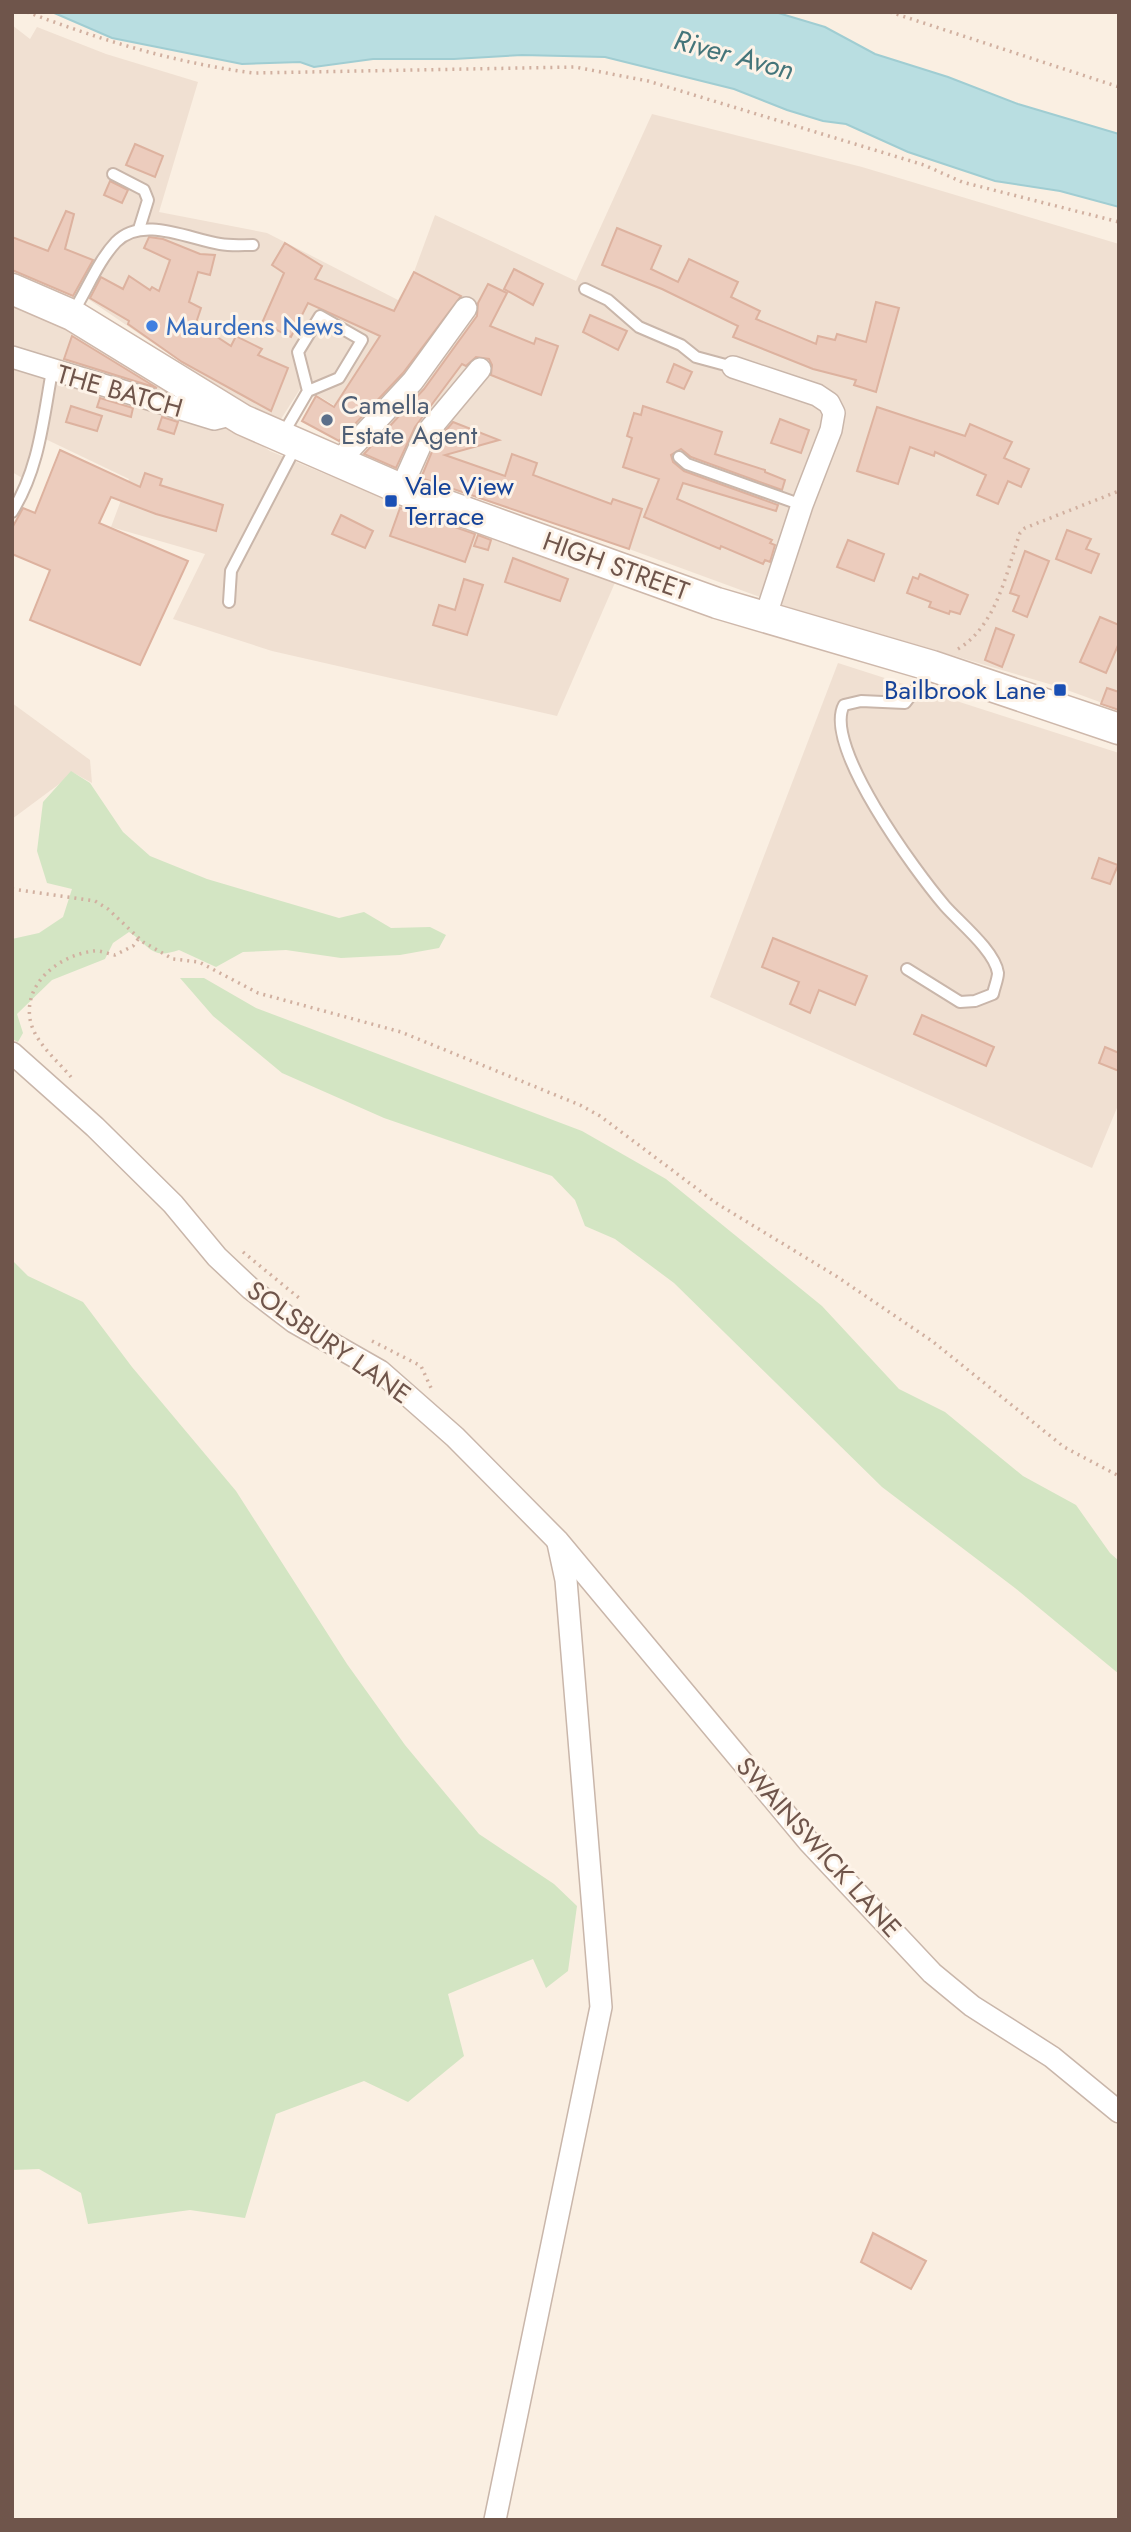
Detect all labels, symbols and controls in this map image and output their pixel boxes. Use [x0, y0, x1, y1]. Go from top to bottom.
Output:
water label: River Avon [669, 19, 799, 91]
place label: Maurdens News [166, 307, 344, 345]
marker: Maurdens News [144, 318, 160, 334]
street label: THE BATCH [53, 355, 187, 427]
place label: Camella Estate Agent [341, 386, 478, 454]
marker: Camella Estate Agent [319, 412, 335, 428]
place label: Vale View Terrace [405, 467, 514, 535]
marker: Vale View Terrace [383, 493, 399, 509]
street label: HIGH STREET [538, 522, 694, 610]
place label: Bailbrook Lane [884, 671, 1046, 709]
marker: Bailbrook Lane [1052, 682, 1068, 698]
street label: SOLSBURY LANE [239, 1271, 419, 1413]
street label: SWAINSWICK LANE [727, 1748, 911, 1946]

